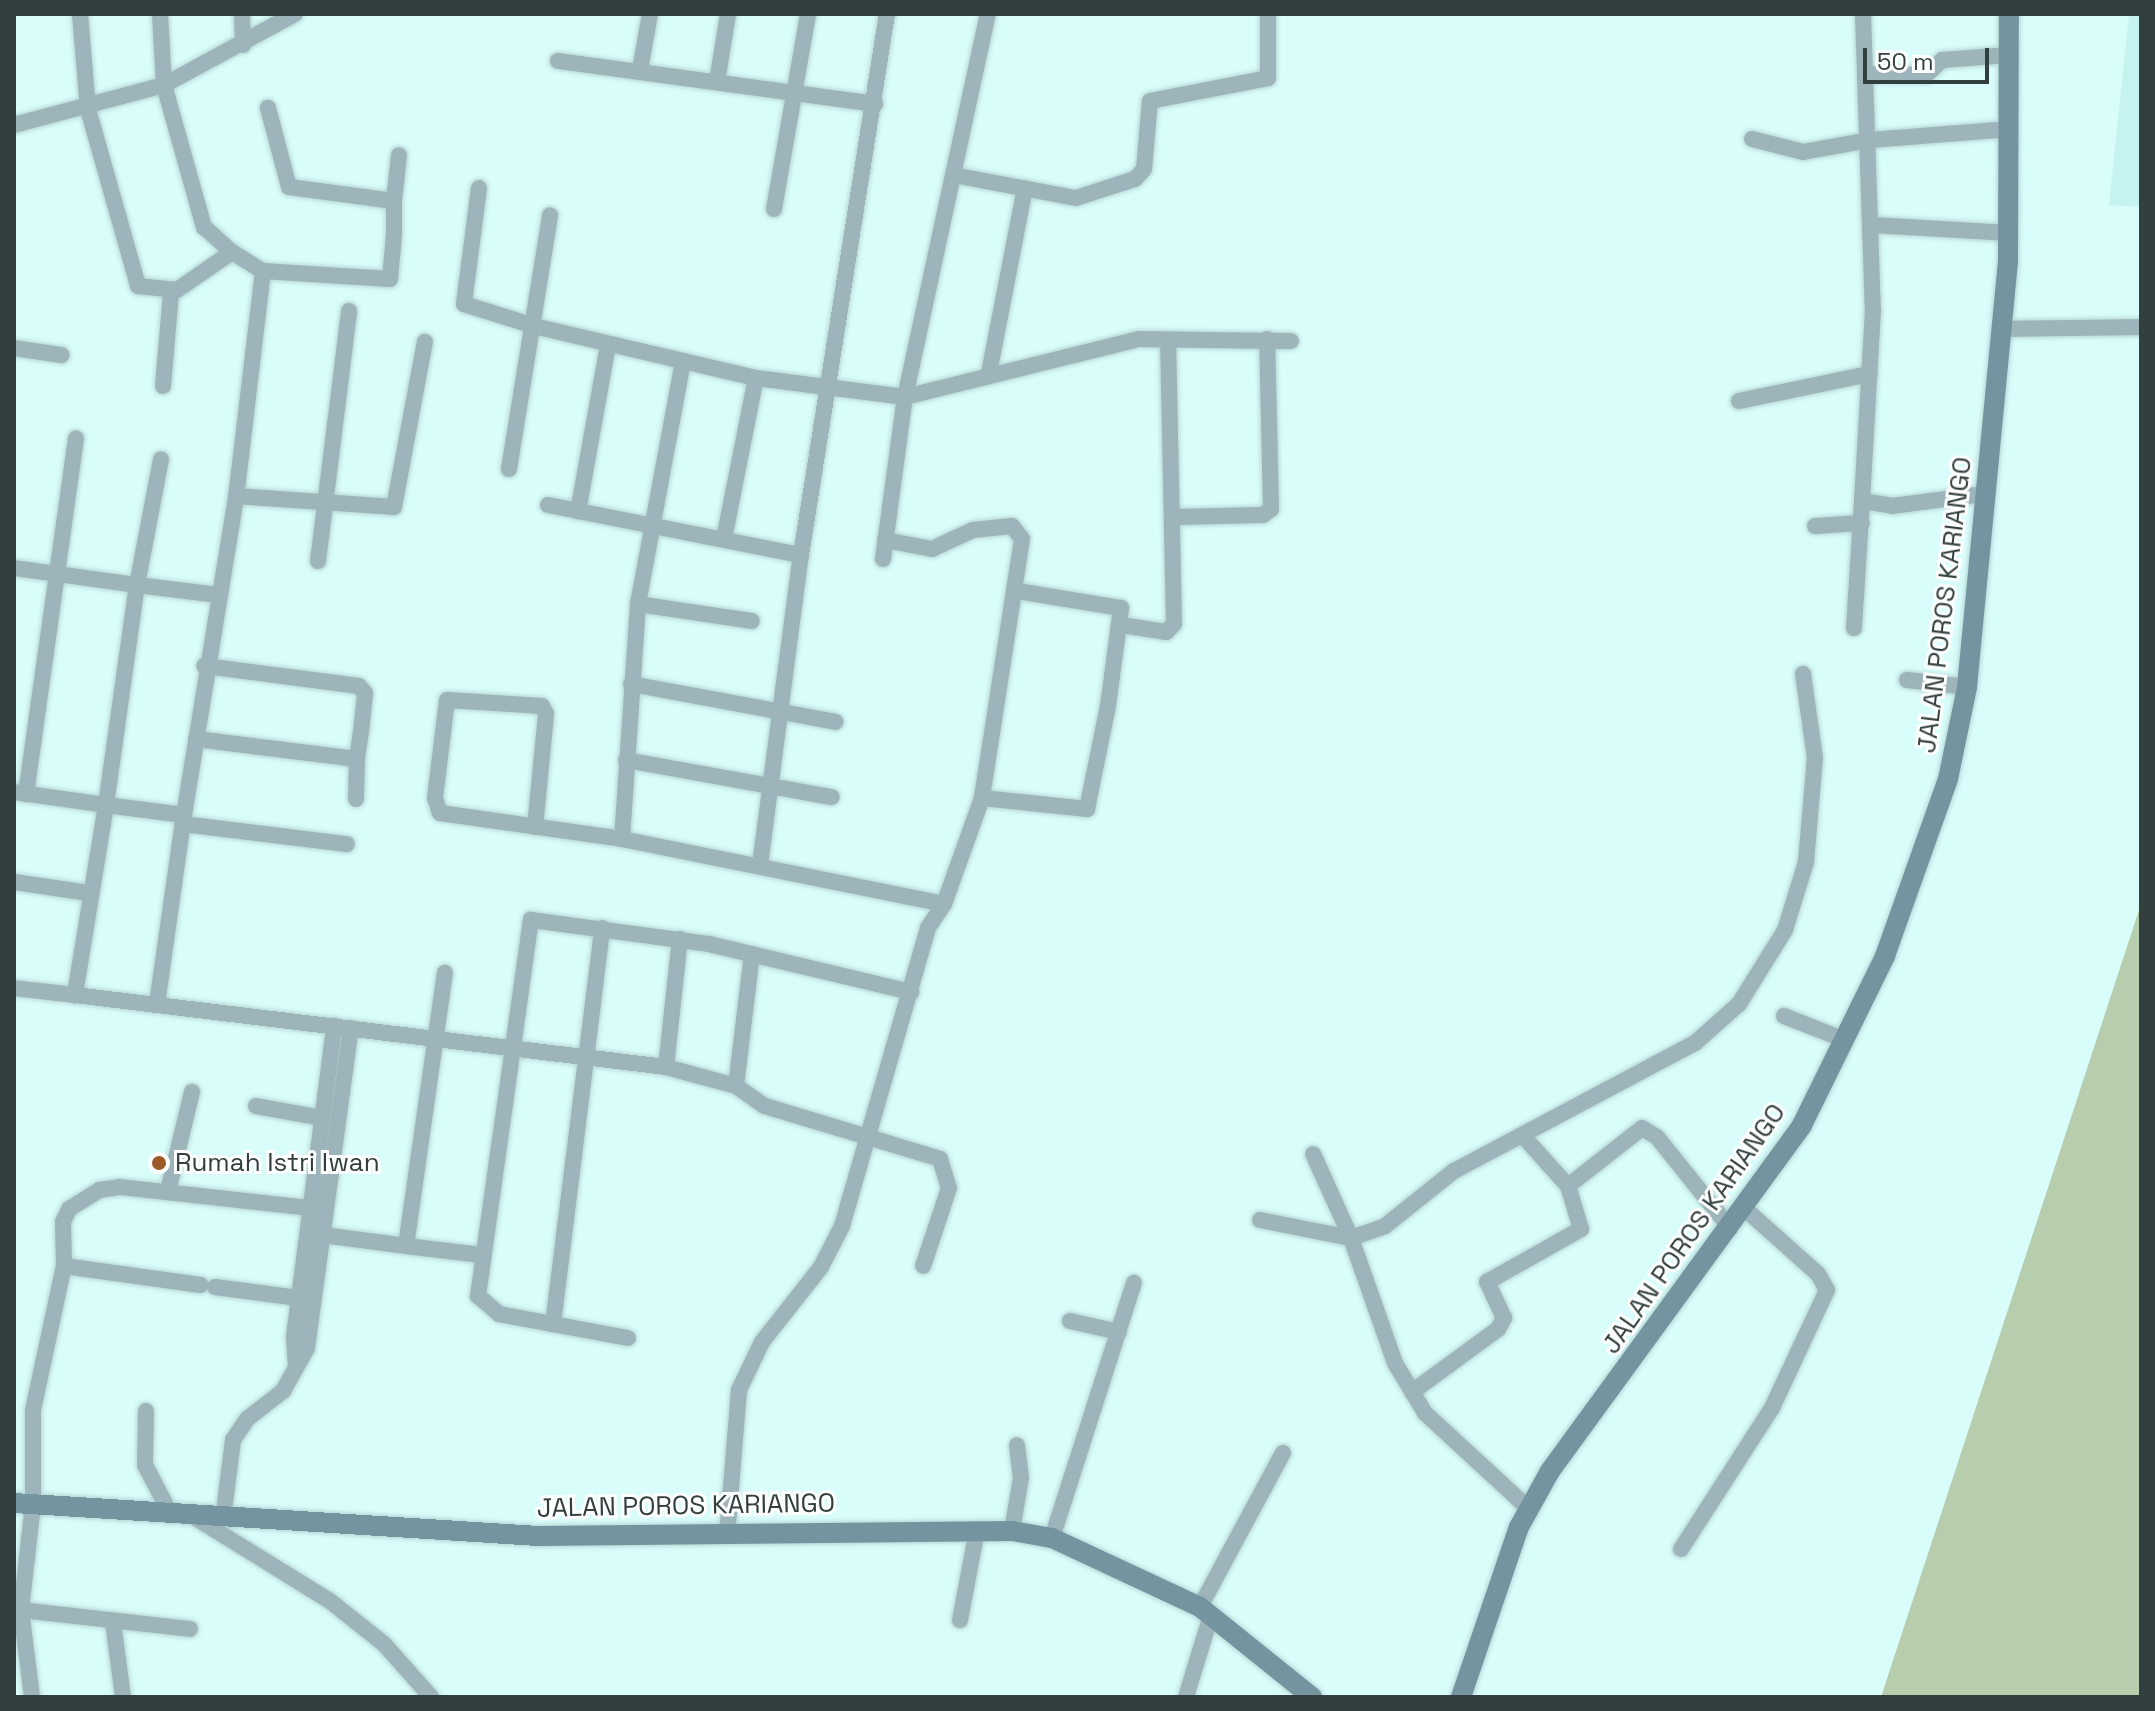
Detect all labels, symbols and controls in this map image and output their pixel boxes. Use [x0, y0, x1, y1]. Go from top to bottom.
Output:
scale bar [1867, 32, 1993, 82]
text: 50 m [1877, 46, 1934, 77]
street label: JALAN POROS KARIANGO [1911, 455, 1979, 755]
street label: JALAN POROS KARIANGO [1596, 1098, 1792, 1360]
place label: Rumah Istri Iwan [175, 1147, 380, 1179]
marker: Rumah Istri Iwan [150, 1154, 168, 1172]
street label: JALAN POROS KARIANGO [537, 1488, 835, 1524]

